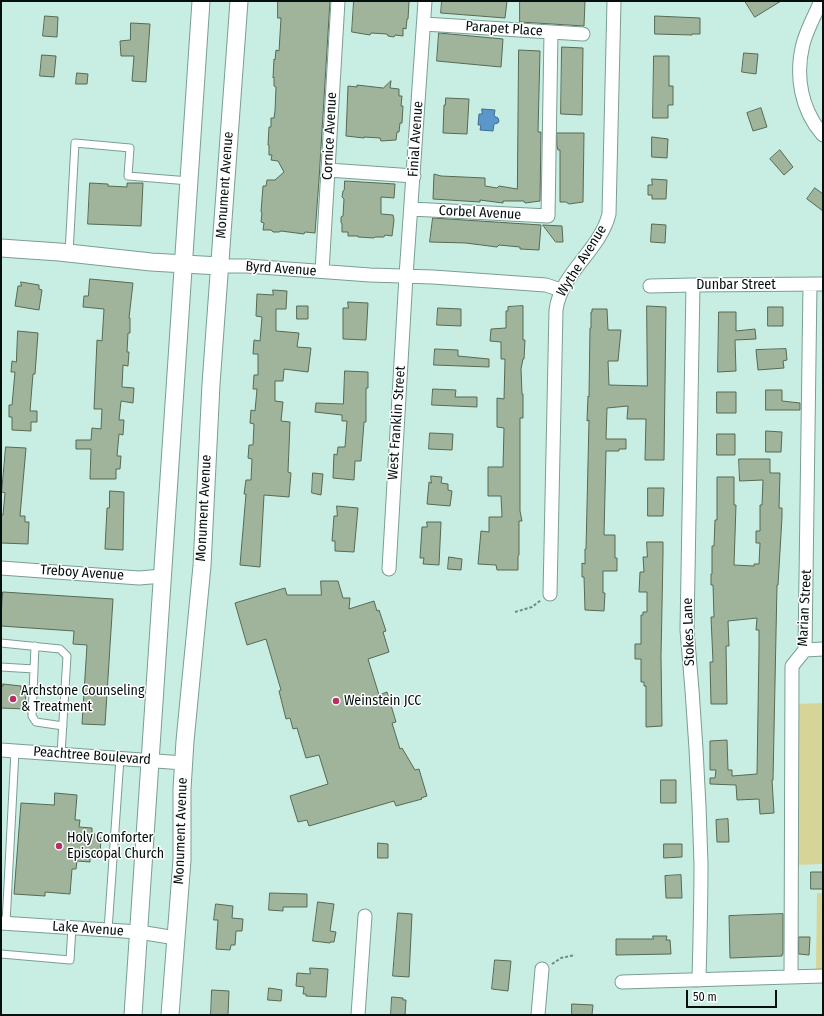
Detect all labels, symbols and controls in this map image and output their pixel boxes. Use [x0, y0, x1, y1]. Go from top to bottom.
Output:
street label: Parapet Place [465, 18, 543, 40]
street label: Cornice Avenue [319, 92, 341, 180]
street label: Finial Avenue [405, 101, 427, 177]
street label: Monument Avenue [213, 131, 237, 239]
street label: Corbel Avenue [438, 202, 522, 224]
street label: Wythe Avenue [553, 222, 611, 300]
street label: Byrd Avenue [245, 258, 317, 280]
street label: Dunbar Street [696, 277, 776, 293]
street label: West Franklin Street [385, 365, 409, 481]
street label: Monument Avenue [193, 454, 215, 562]
street label: Treboy Avenue [40, 562, 124, 584]
street label: Marian Street [795, 569, 815, 647]
street label: Stokes Lane [679, 597, 699, 667]
place label: Archstone Counseling & Treatment [21, 683, 144, 716]
place label: Weinstein JCC [344, 693, 421, 709]
marker: Archstone Counseling & Treatment [8, 694, 18, 704]
marker: Weinstein JCC [331, 696, 341, 706]
street label: Peachtree Boulevard [33, 744, 151, 768]
street label: Monument Avenue [171, 777, 191, 885]
place label: Holy Comforter Episcopal Church [67, 830, 164, 862]
marker: Holy Comforter Episcopal Church [54, 841, 64, 851]
street label: Lake Avenue [52, 918, 124, 940]
scale bar [688, 982, 779, 1008]
text: 50 m [693, 990, 717, 1004]

